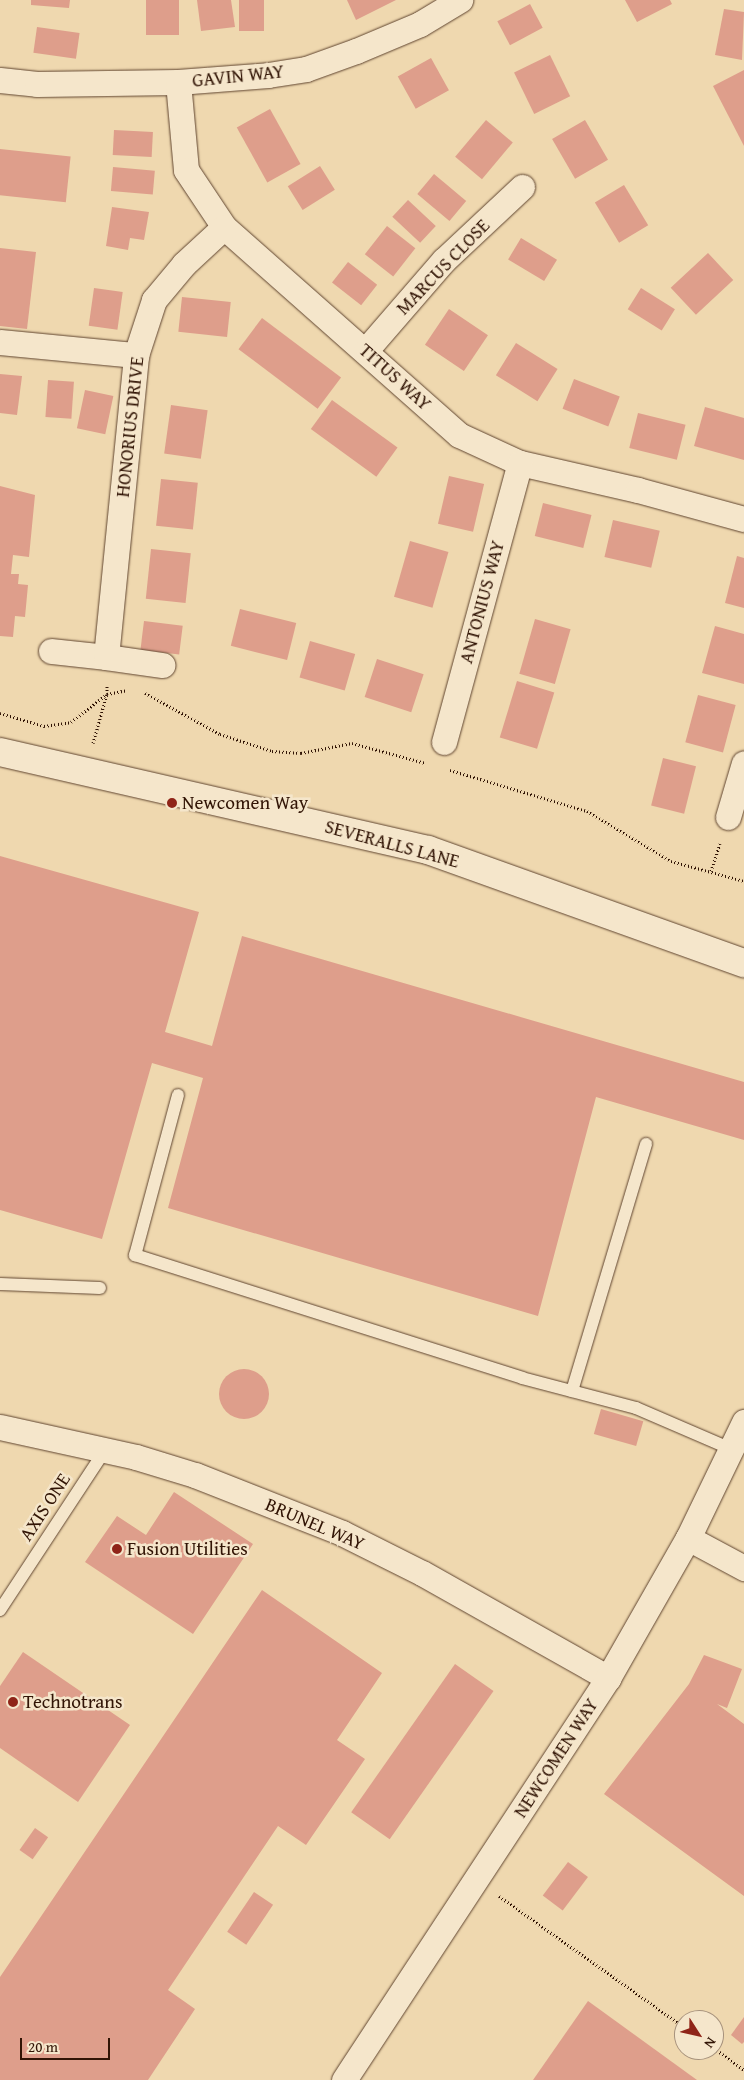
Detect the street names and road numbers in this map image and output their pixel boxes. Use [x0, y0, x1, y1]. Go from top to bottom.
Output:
street label: GAVIN WAY [191, 60, 285, 92]
street label: MARCUS CLOSE [392, 214, 494, 320]
street label: TITUS WAY [354, 339, 436, 415]
street label: HONORIUS DRIVE [111, 356, 149, 498]
street label: ANTONIUS WAY [455, 538, 509, 666]
street label: SEVERALLS LANE [322, 815, 462, 873]
street label: AXIS ONE [15, 1469, 75, 1545]
street label: BRUNEL WAY [262, 1493, 368, 1555]
street label: NEWCOMEN WAY [509, 1694, 603, 1822]

